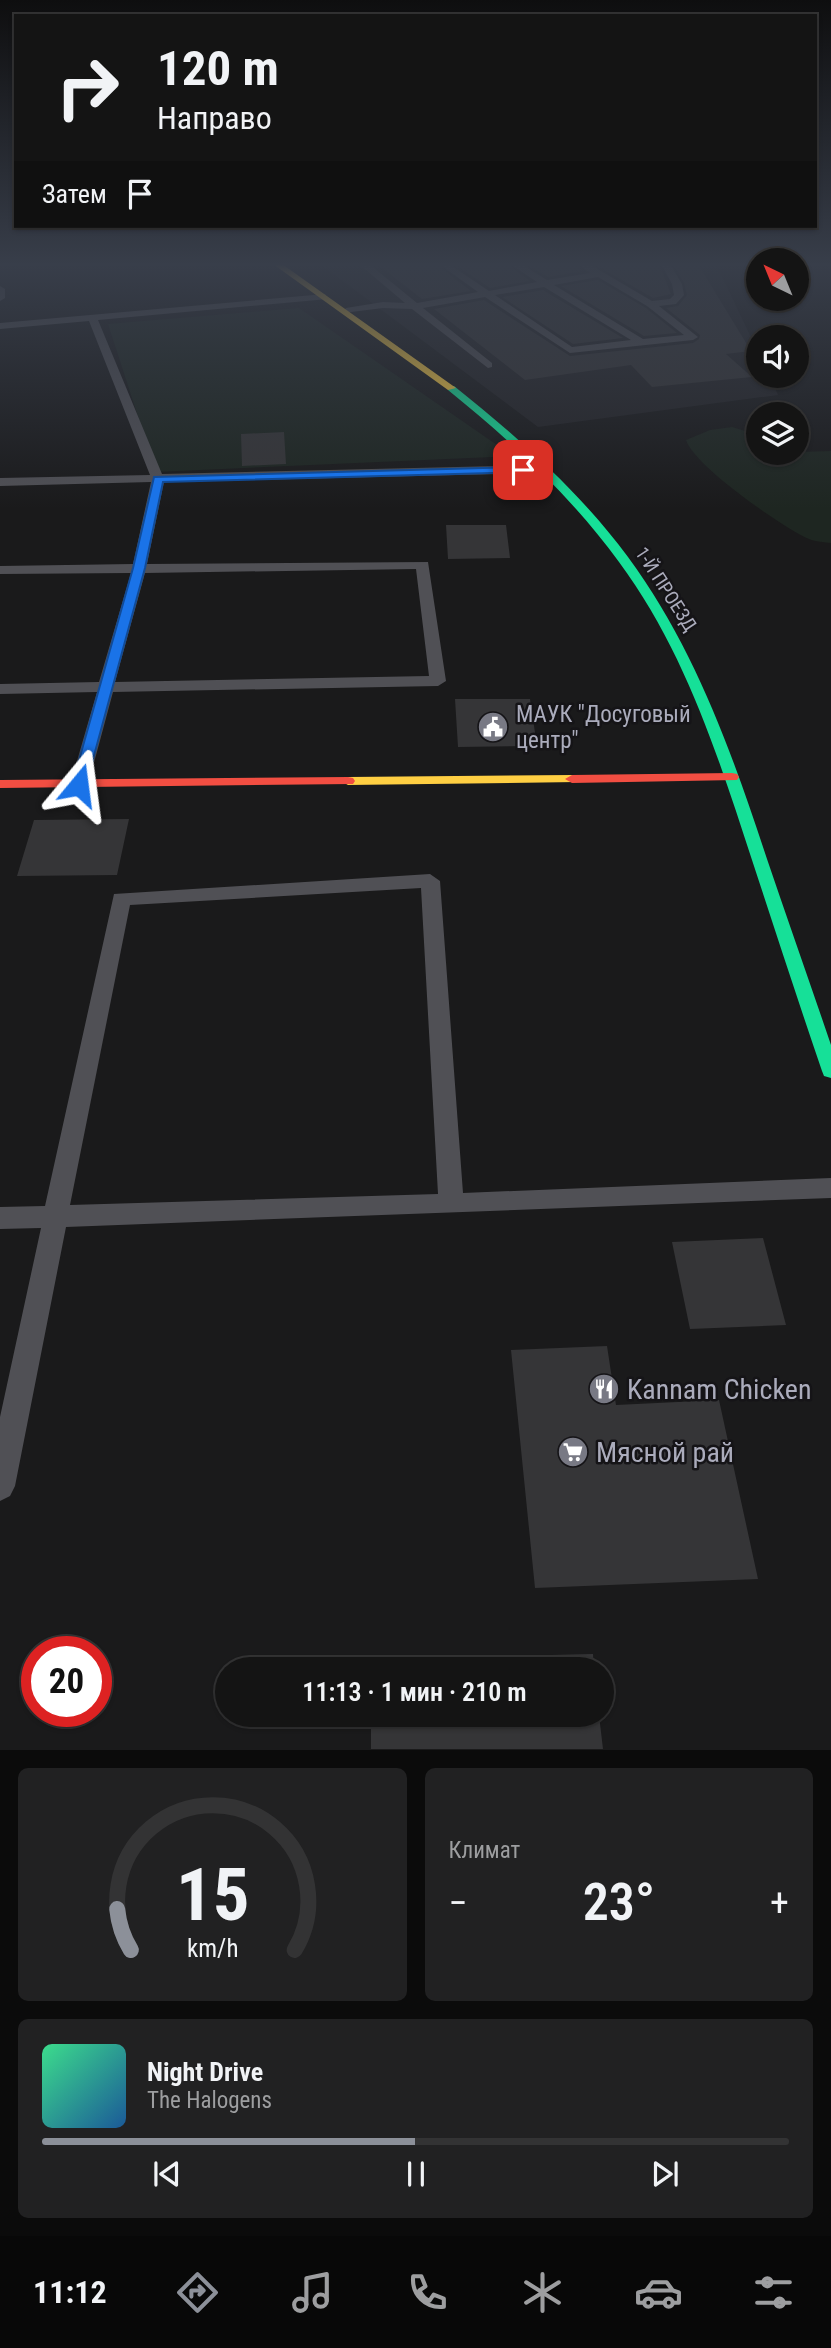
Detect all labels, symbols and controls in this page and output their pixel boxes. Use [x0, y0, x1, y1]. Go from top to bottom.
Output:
text: 120 m [157, 40, 279, 97]
icon: right [42, 42, 133, 133]
text: Направо [157, 99, 272, 137]
icon: arrive [121, 175, 159, 213]
text: Затем [42, 179, 107, 209]
north arrow [746, 248, 808, 312]
map controls [746, 248, 809, 465]
button: sound [746, 325, 809, 388]
button: layers [746, 402, 809, 465]
pin [493, 440, 553, 500]
icon: arrive [504, 451, 542, 489]
street label: 1-Й ПРОЕЗД [630, 543, 702, 635]
place label: МАУК "Досуговый центр" [516, 701, 691, 754]
public building icon: МАУК "Досуговый центр" [476, 710, 510, 744]
position arrow [42, 748, 116, 822]
restaurant icon: Kannam Chicken [587, 1372, 621, 1406]
place label: Kannam Chicken [627, 1373, 812, 1406]
supermarket icon: Мясной рай [556, 1435, 590, 1469]
place label: Мясной рай [596, 1436, 734, 1469]
speed limit sign: 20 [21, 1636, 112, 1727]
text: 11:13 · 1 мин · 210 m [302, 1677, 527, 1707]
text: Климат [449, 1837, 520, 1864]
text: 15 [175, 1853, 249, 1939]
text: 23° [583, 1872, 655, 1933]
text: − [449, 1881, 468, 1925]
text: + [770, 1881, 789, 1925]
text: km/h [187, 1934, 238, 1963]
text: Night Drive [147, 2057, 263, 2087]
text: The Halogens [147, 2087, 272, 2114]
icon: previous [148, 2155, 186, 2193]
icon: pause [397, 2155, 435, 2193]
icon: next [646, 2155, 684, 2193]
icon: directions [173, 2268, 222, 2317]
icon: music [288, 2268, 337, 2317]
icon: phone [403, 2268, 452, 2317]
icon: climate [518, 2268, 567, 2317]
icon: car [634, 2268, 683, 2317]
icon: filters [749, 2268, 798, 2317]
text: 11:12 [33, 2273, 107, 2311]

